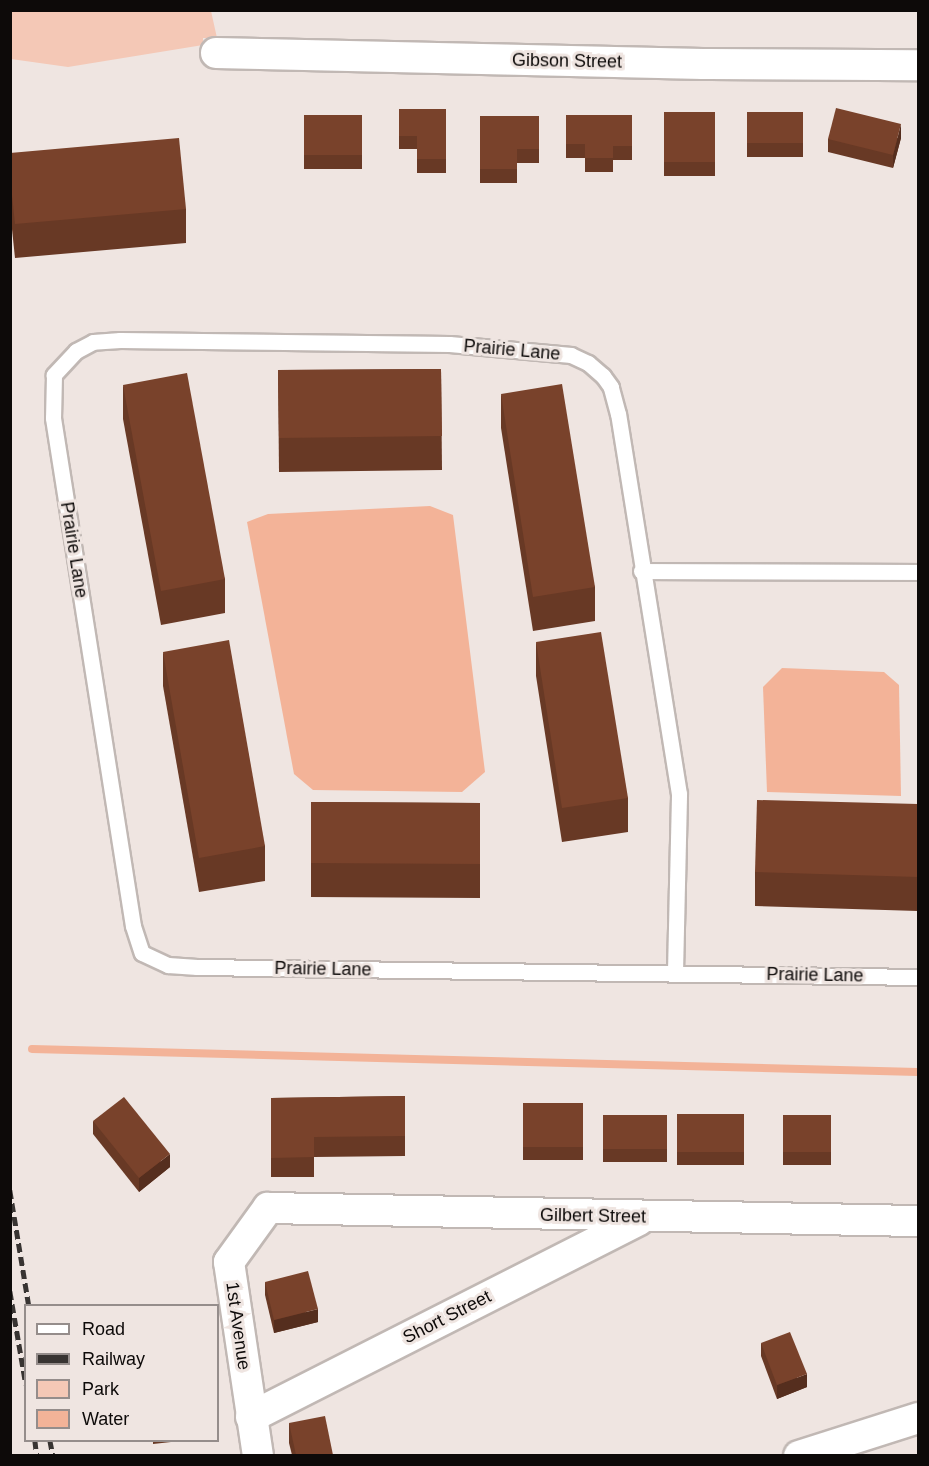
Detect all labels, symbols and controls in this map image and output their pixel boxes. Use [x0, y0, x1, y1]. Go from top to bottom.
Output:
street label: Gibson Street [512, 49, 622, 73]
street label: Prairie Lane [463, 335, 561, 365]
street label: Prairie Lane [56, 500, 92, 600]
street label: Prairie Lane [274, 957, 372, 981]
street label: Prairie Lane [766, 963, 864, 987]
street label: Gilbert Street [540, 1204, 646, 1228]
street label: 1st Avenue [221, 1280, 255, 1372]
street label: Short Street [399, 1286, 495, 1348]
legend [24, 1304, 219, 1442]
text: Road [82, 1319, 125, 1339]
text: Railway [82, 1349, 145, 1369]
text: Park [82, 1379, 119, 1399]
text: Water [82, 1409, 129, 1429]

